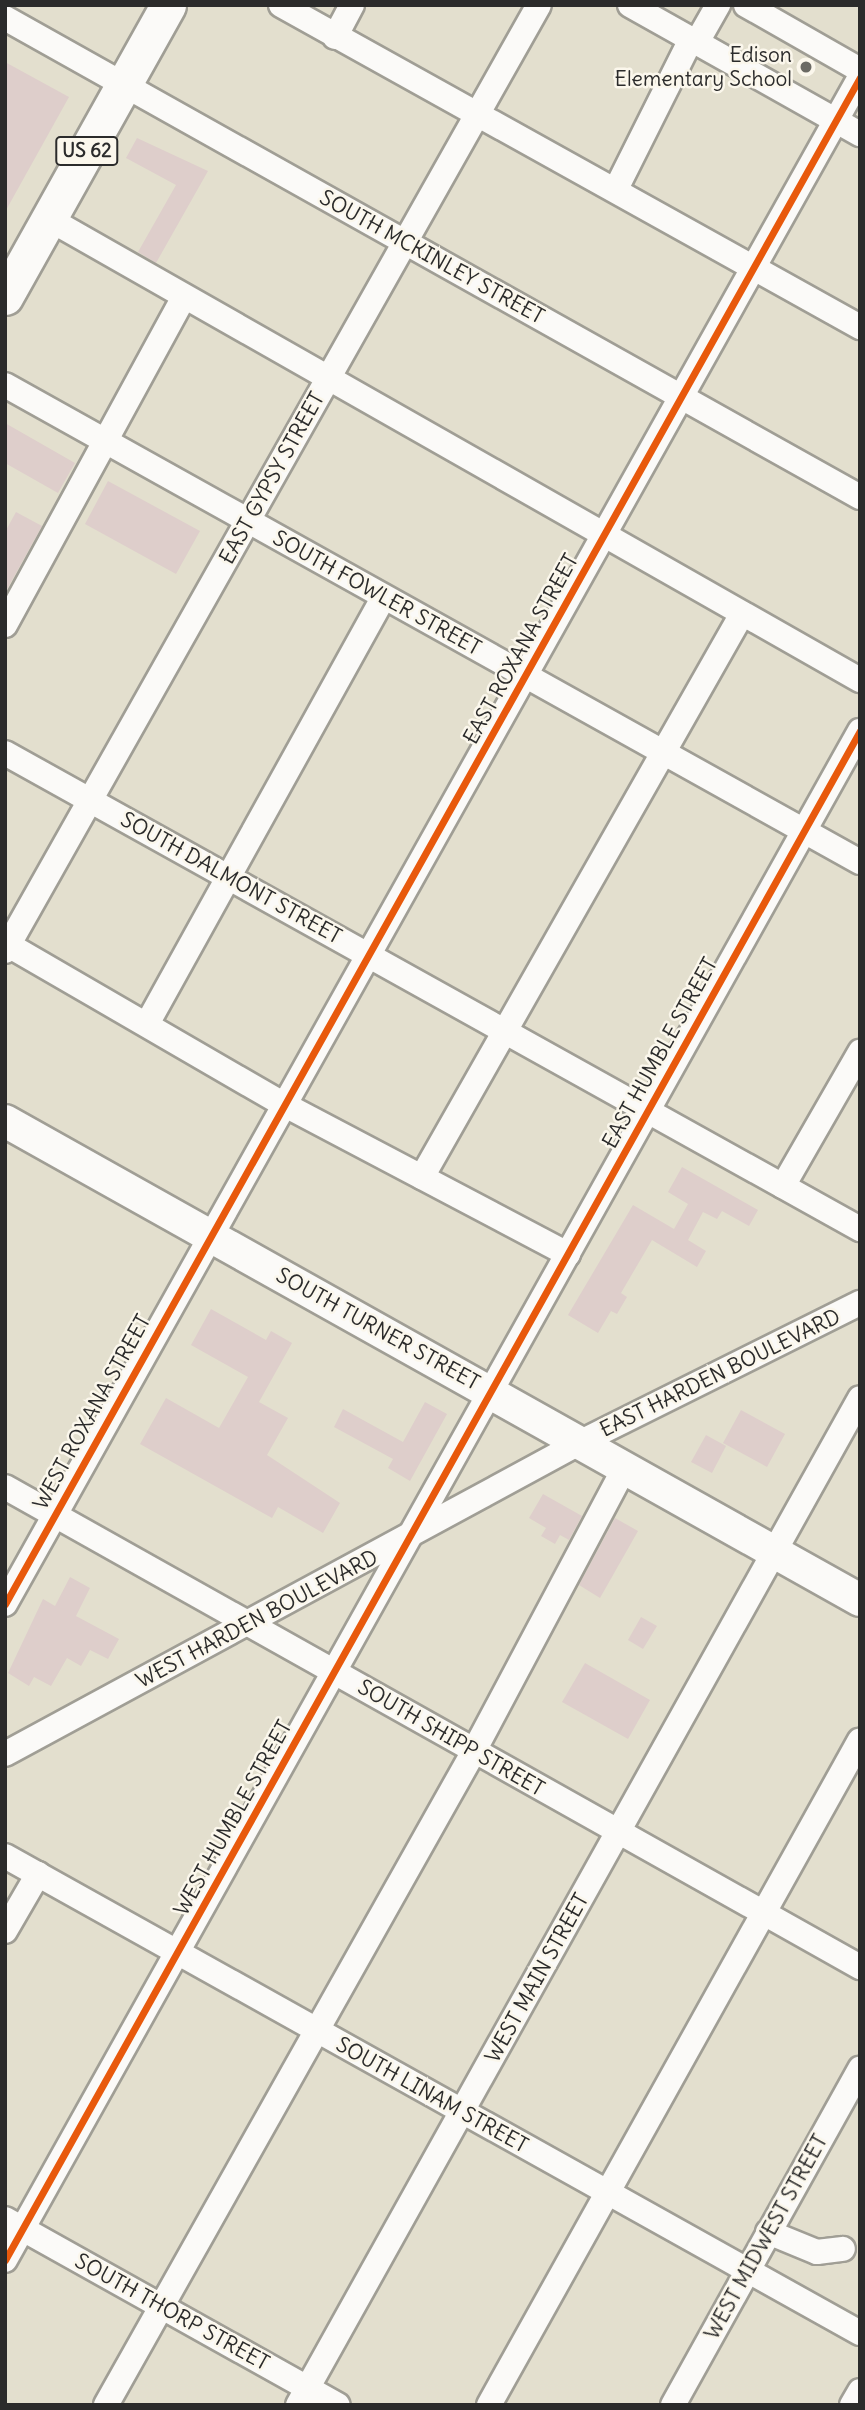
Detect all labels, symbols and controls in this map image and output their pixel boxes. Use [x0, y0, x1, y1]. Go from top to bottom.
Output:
place label: Edison Elementary School [615, 42, 792, 92]
marker: Edison Elementary School [798, 59, 814, 75]
road number: US 62 [54, 136, 120, 167]
street label: SOUTH MCKINLEY STREET [315, 185, 549, 329]
street label: EAST GYPSY STREET [214, 388, 330, 568]
street label: SOUTH FOWLER STREET [269, 525, 485, 661]
street label: EAST ROXANA STREET [458, 549, 584, 749]
street label: SOUTH DALMONT STREET [116, 807, 346, 949]
street label: EAST HUMBLE STREET [597, 953, 723, 1153]
street label: SOUTH TURNER STREET [272, 1263, 484, 1395]
street label: EAST HARDEN BOULEVARD [596, 1304, 844, 1442]
street label: WEST ROXANA STREET [28, 1310, 156, 1514]
street label: WEST HARDEN BOULEVARD [132, 1544, 382, 1694]
street label: SOUTH SHIPP STREET [353, 1674, 549, 1802]
street label: WEST HUMBLE STREET [169, 1716, 297, 1920]
street label: WEST MAIN STREET [480, 1889, 594, 2067]
street label: SOUTH LINAM STREET [332, 2032, 532, 2158]
street label: WEST MIDWEST STREET [699, 2130, 833, 2344]
street label: SOUTH THORP STREET [70, 2248, 274, 2376]

